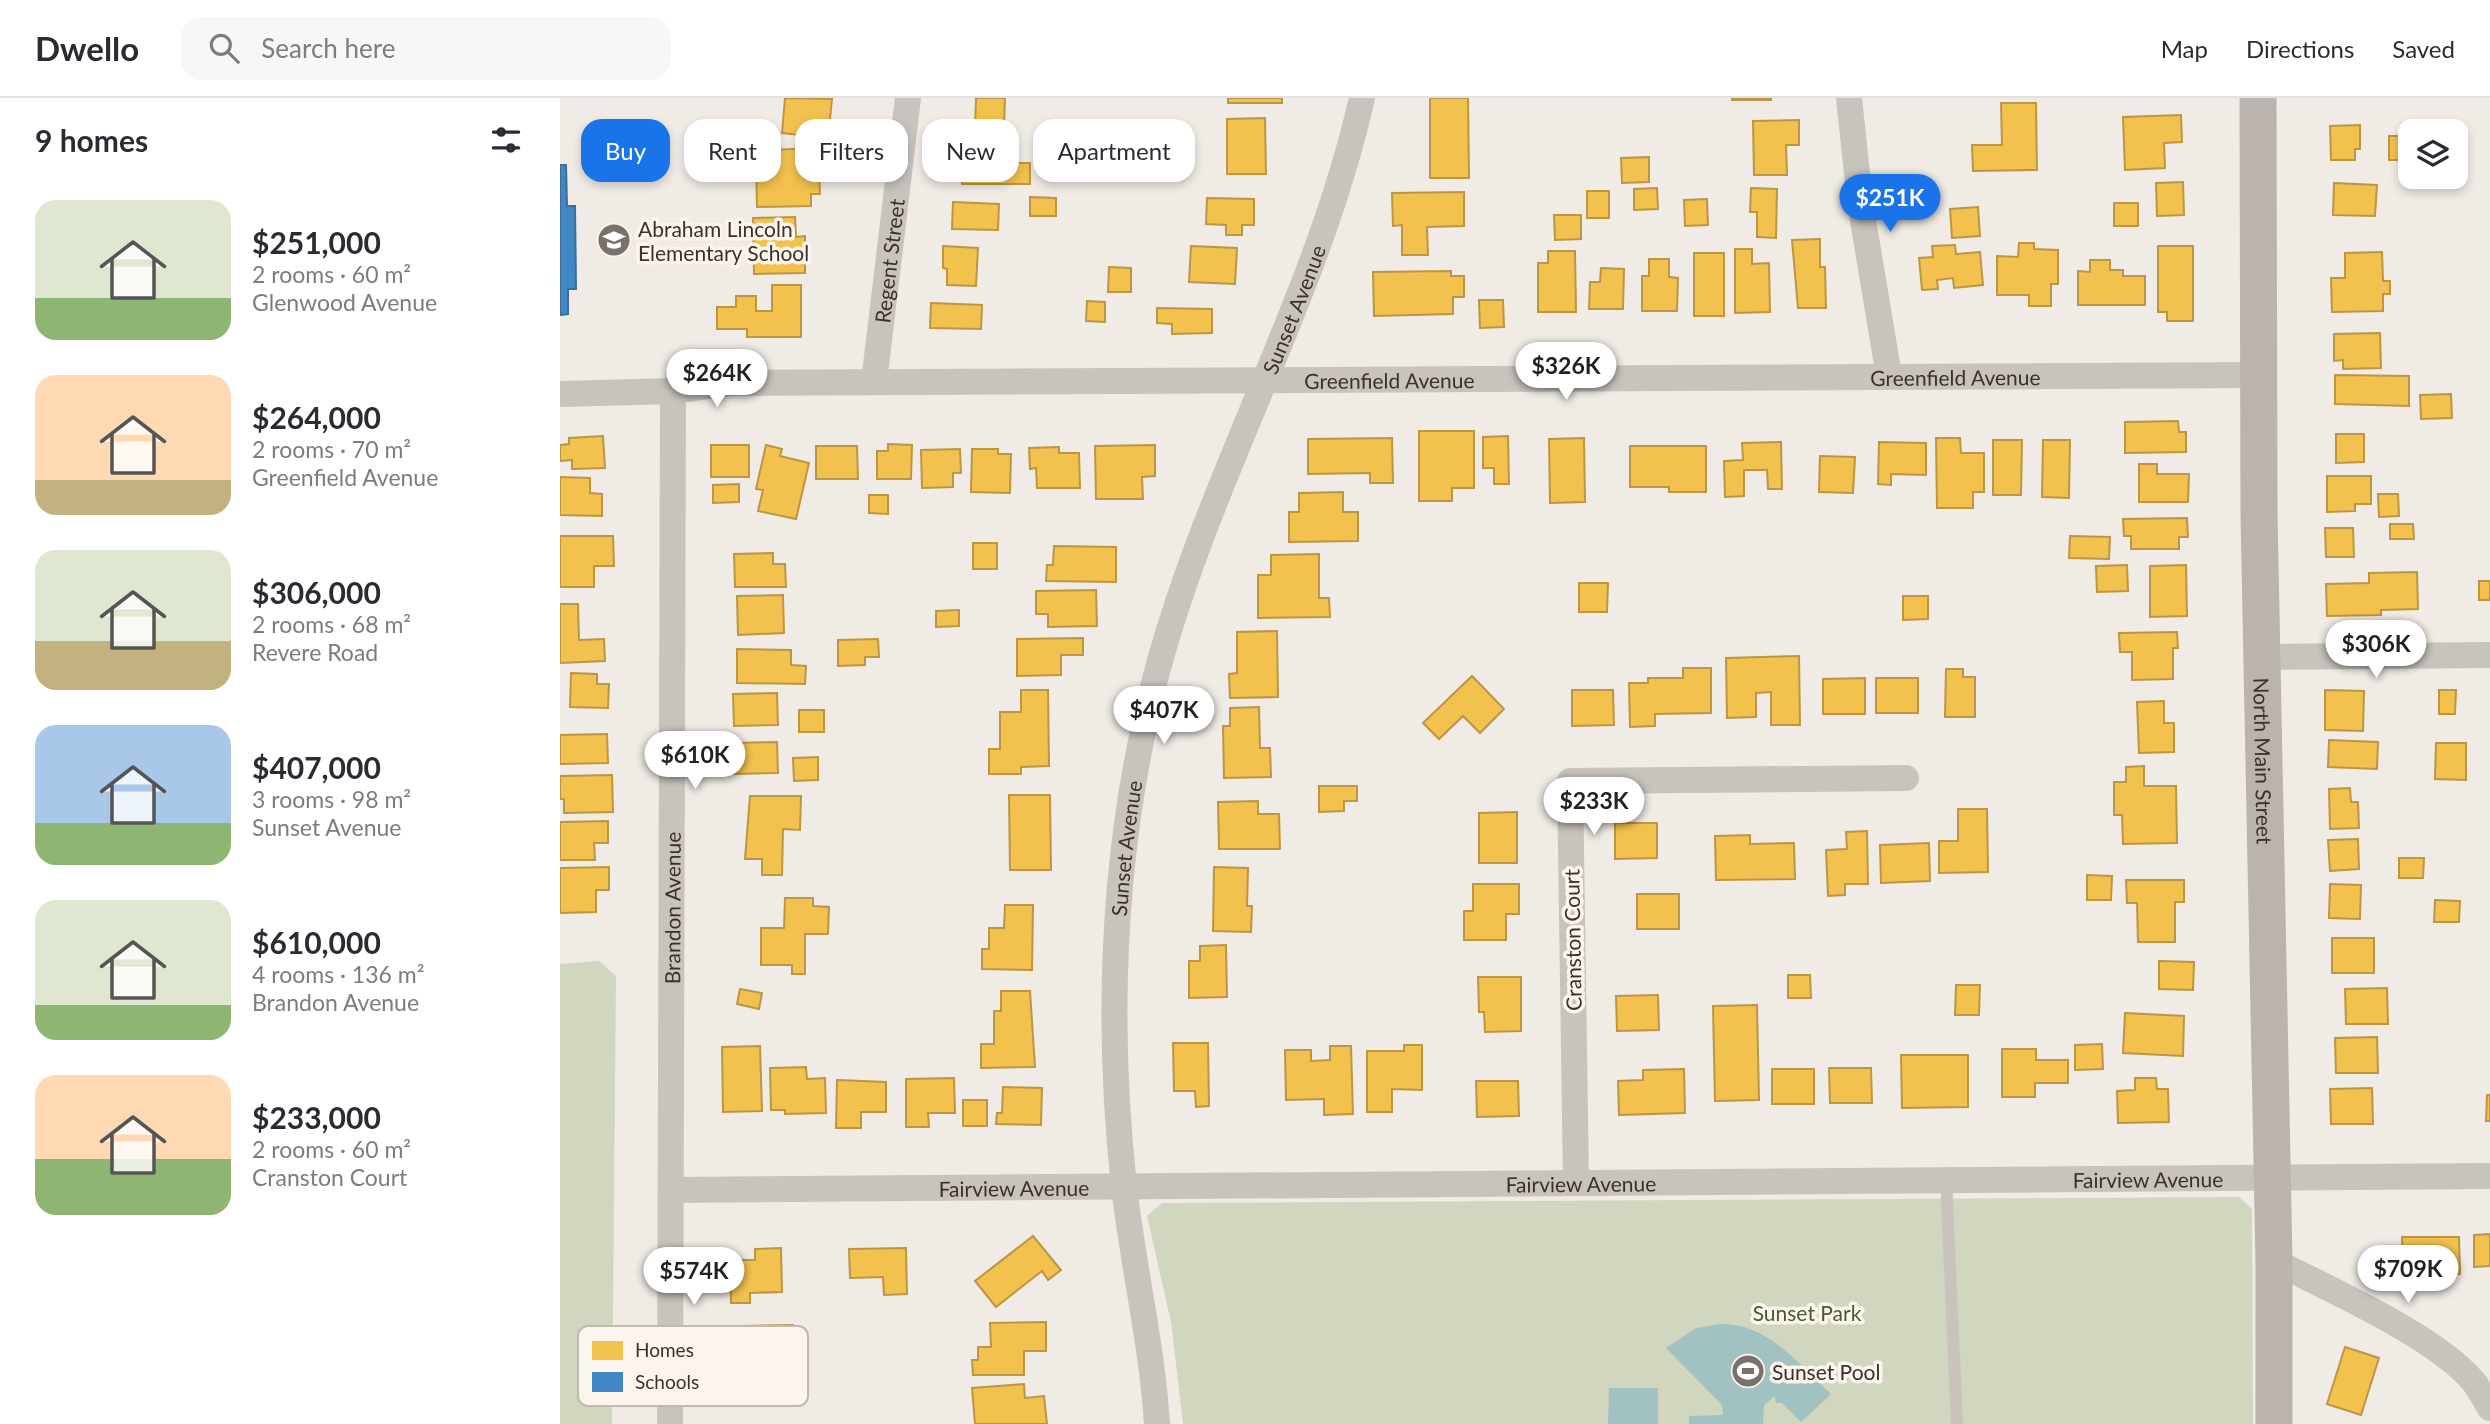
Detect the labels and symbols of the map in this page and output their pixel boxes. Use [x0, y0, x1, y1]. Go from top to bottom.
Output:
pin: $251K [1841, 174, 1939, 234]
street label: Regent Street [869, 197, 908, 325]
place label: Abraham Lincoln Elementary School [638, 216, 809, 265]
school or university icon: Abraham Lincoln Elementary School [595, 221, 633, 259]
street label: Sunset Avenue [1256, 241, 1330, 377]
pin: $326K [1517, 342, 1615, 402]
pin: $264K [668, 350, 766, 409]
street label: Greenfield Avenue [1870, 364, 2041, 390]
street label: Greenfield Avenue [1304, 367, 1475, 392]
pin: $306K [2327, 620, 2425, 680]
street label: North Main Street [2250, 677, 2278, 845]
pin: $407K [1115, 686, 1213, 746]
pin: $610K [646, 732, 744, 791]
street label: Sunset Avenue [1105, 778, 1146, 917]
pin: $233K [1545, 778, 1643, 837]
street label: Brandon Avenue [659, 832, 684, 984]
street label: Cranston Court [1558, 868, 1586, 1011]
street label: Fairview Avenue [2072, 1166, 2223, 1192]
street label: Fairview Avenue [1506, 1170, 1656, 1196]
street label: Fairview Avenue [939, 1174, 1089, 1200]
pin: $709K [2359, 1246, 2457, 1305]
pin: $574K [645, 1248, 743, 1307]
park label: Sunset Park [1753, 1300, 1862, 1325]
legend [578, 1326, 808, 1406]
text: Homes [635, 1338, 694, 1361]
sports icon: Sunset Pool [1729, 1352, 1767, 1390]
place label: Sunset Pool [1772, 1359, 1880, 1384]
text: Schools [635, 1370, 699, 1393]

